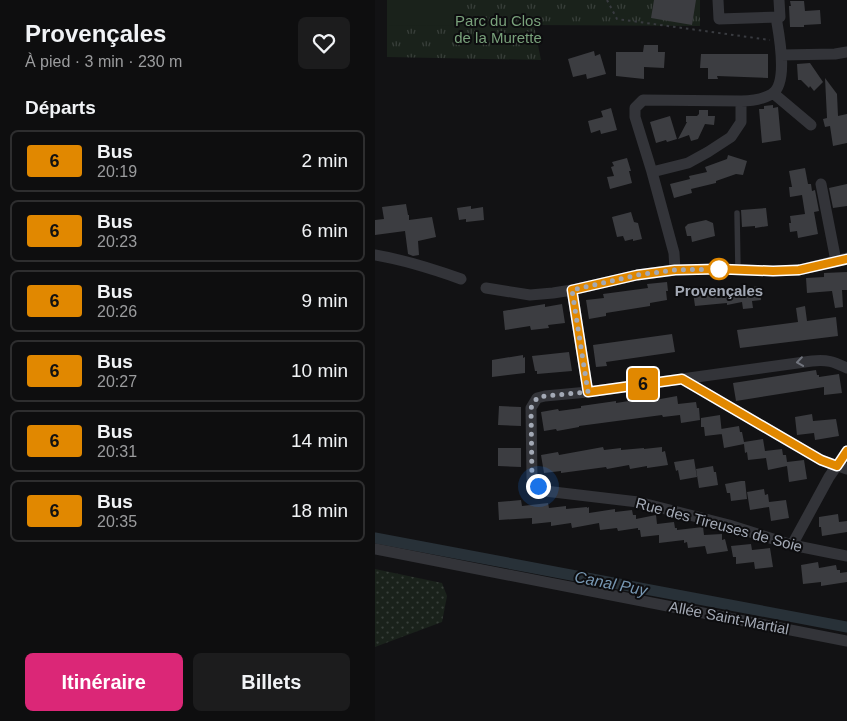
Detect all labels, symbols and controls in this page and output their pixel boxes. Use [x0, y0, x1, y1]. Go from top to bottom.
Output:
park label: Parc du Clos de la Murette [454, 12, 542, 46]
button: heart [298, 17, 350, 69]
text: Provençales [25, 20, 166, 47]
text: À pied · 3 min · 230 m [25, 53, 182, 70]
text: Départs [25, 97, 96, 118]
text: Bus [97, 141, 133, 162]
text: 2 min [302, 150, 348, 171]
text: 6 [49, 151, 60, 171]
text: 20:19 [97, 163, 137, 180]
text: Bus [97, 211, 133, 232]
text: 6 min [302, 220, 348, 241]
text: 6 [49, 221, 60, 241]
text: 20:23 [97, 233, 137, 250]
marker: Provençales [708, 258, 730, 280]
text: Bus [97, 281, 133, 302]
place label: Provençales [675, 282, 763, 299]
text: 9 min [302, 290, 348, 311]
text: 6 [49, 291, 60, 311]
text: 20:26 [97, 303, 137, 320]
text: Bus [97, 351, 133, 372]
one-way arrow [796, 357, 805, 367]
text: 10 min [291, 360, 348, 381]
text: 6 [49, 361, 60, 381]
line badge: 6 [627, 368, 659, 400]
text: 20:27 [97, 373, 137, 390]
text: 6 [638, 374, 648, 394]
text: Bus [97, 421, 133, 442]
text: 14 min [291, 430, 348, 451]
text: 6 [49, 431, 60, 451]
text: 20:31 [97, 443, 137, 460]
your location [526, 474, 551, 499]
text: Bus [97, 491, 133, 512]
street label: Rue des Tireuses de Soie [634, 494, 804, 555]
text: 18 min [291, 500, 348, 521]
text: 6 [49, 501, 60, 521]
text: 20:35 [97, 513, 137, 530]
water label: Canal Puy [573, 568, 650, 599]
street label: Allée Saint-Martial [668, 598, 790, 637]
button: Itinéraire [25, 653, 183, 711]
button: Billets [193, 653, 350, 711]

